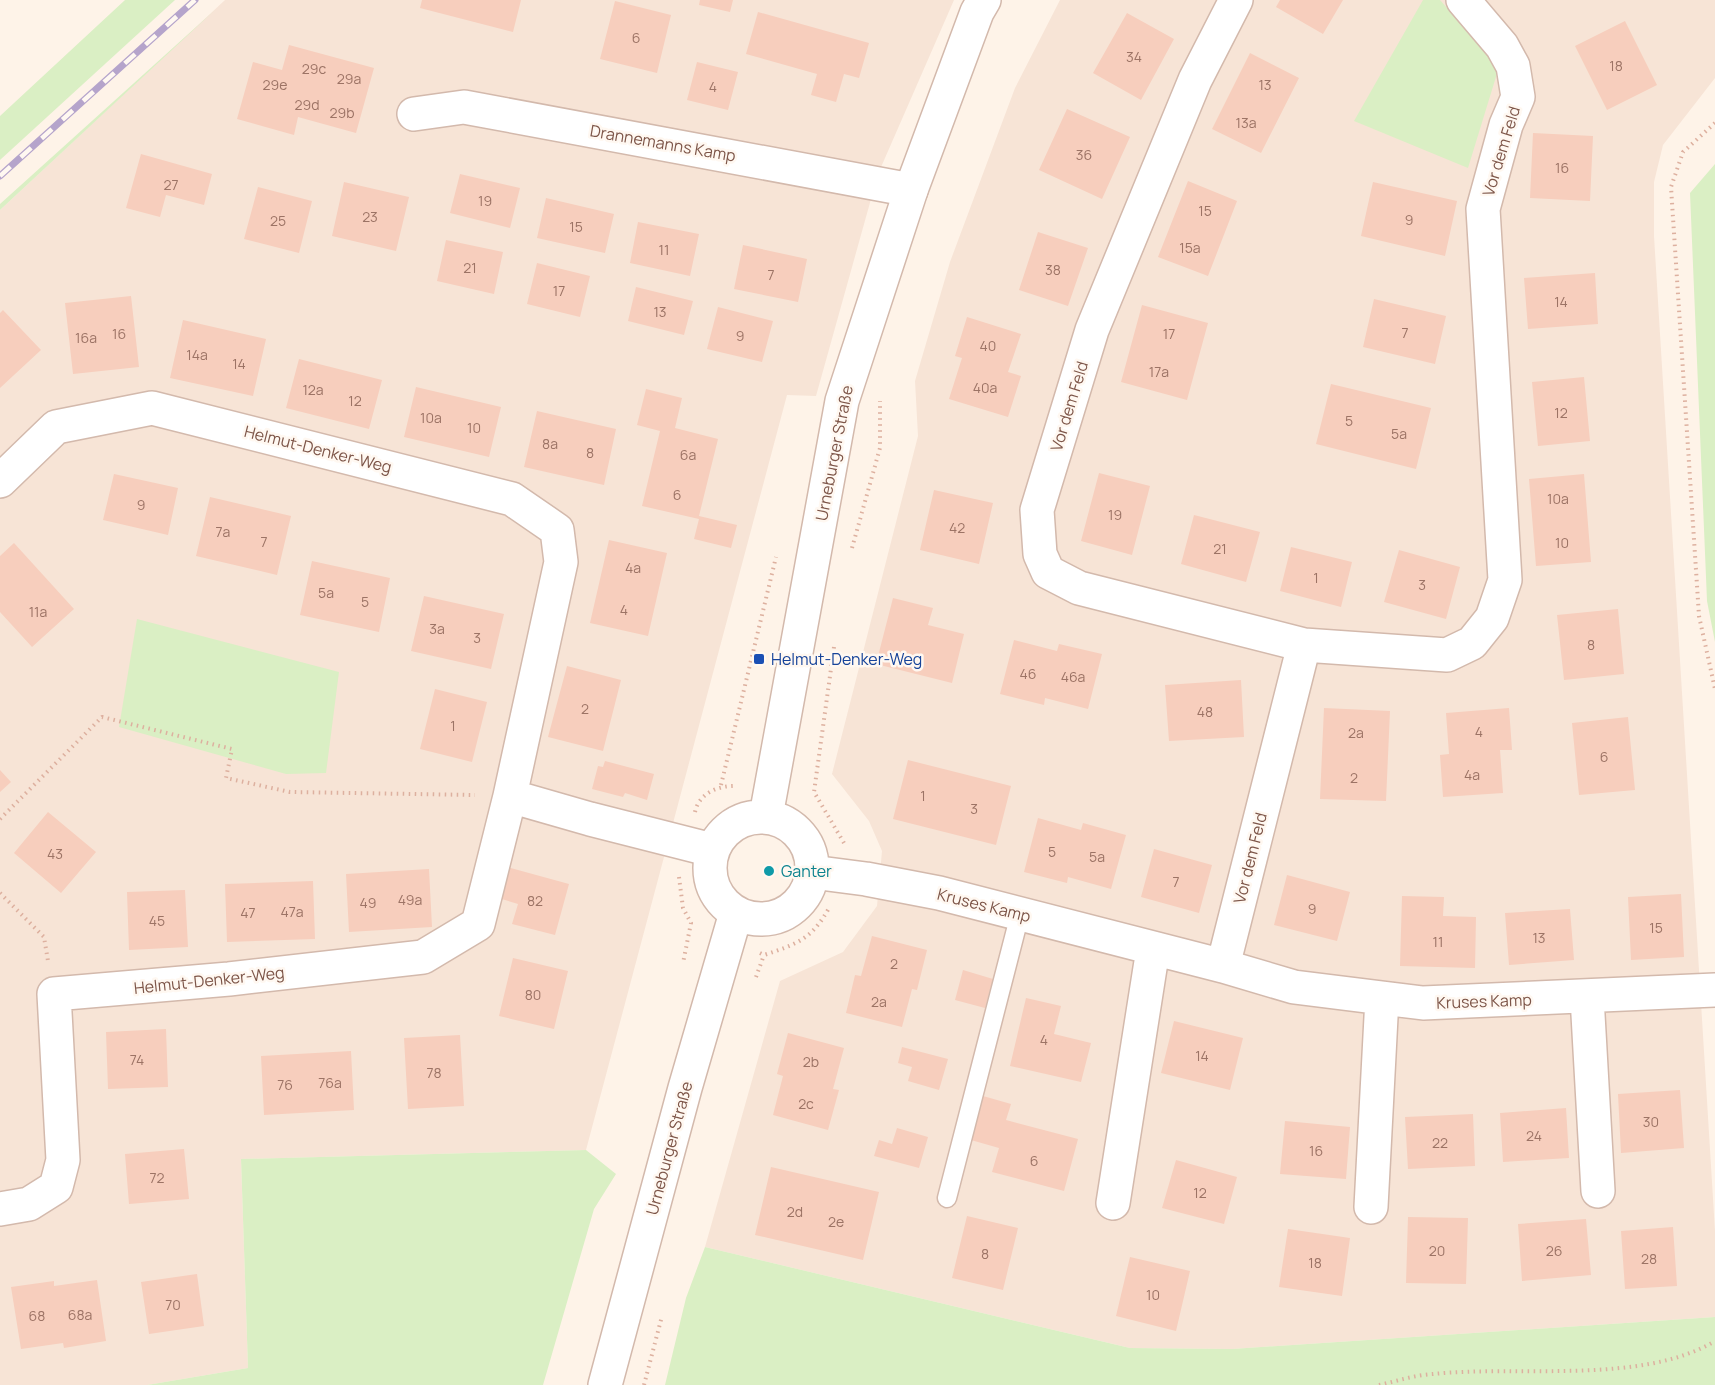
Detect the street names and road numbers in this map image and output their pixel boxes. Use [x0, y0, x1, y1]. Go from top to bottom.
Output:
street label: Vor dem Feld [1477, 103, 1525, 199]
street label: Drannemanns Kamp [588, 119, 738, 167]
street label: Vor dem Feld [1045, 358, 1093, 454]
street label: Urneburger Straße [810, 383, 858, 523]
street label: Helmut-Denker-Weg [242, 420, 394, 478]
street label: Vor dem Feld [1228, 810, 1272, 906]
street label: Kruses Kamp [935, 883, 1033, 927]
street label: Helmut-Denker-Weg [133, 961, 285, 999]
street label: Kruses Kamp [1436, 988, 1532, 1014]
street label: Urneburger Straße [641, 1079, 697, 1217]

